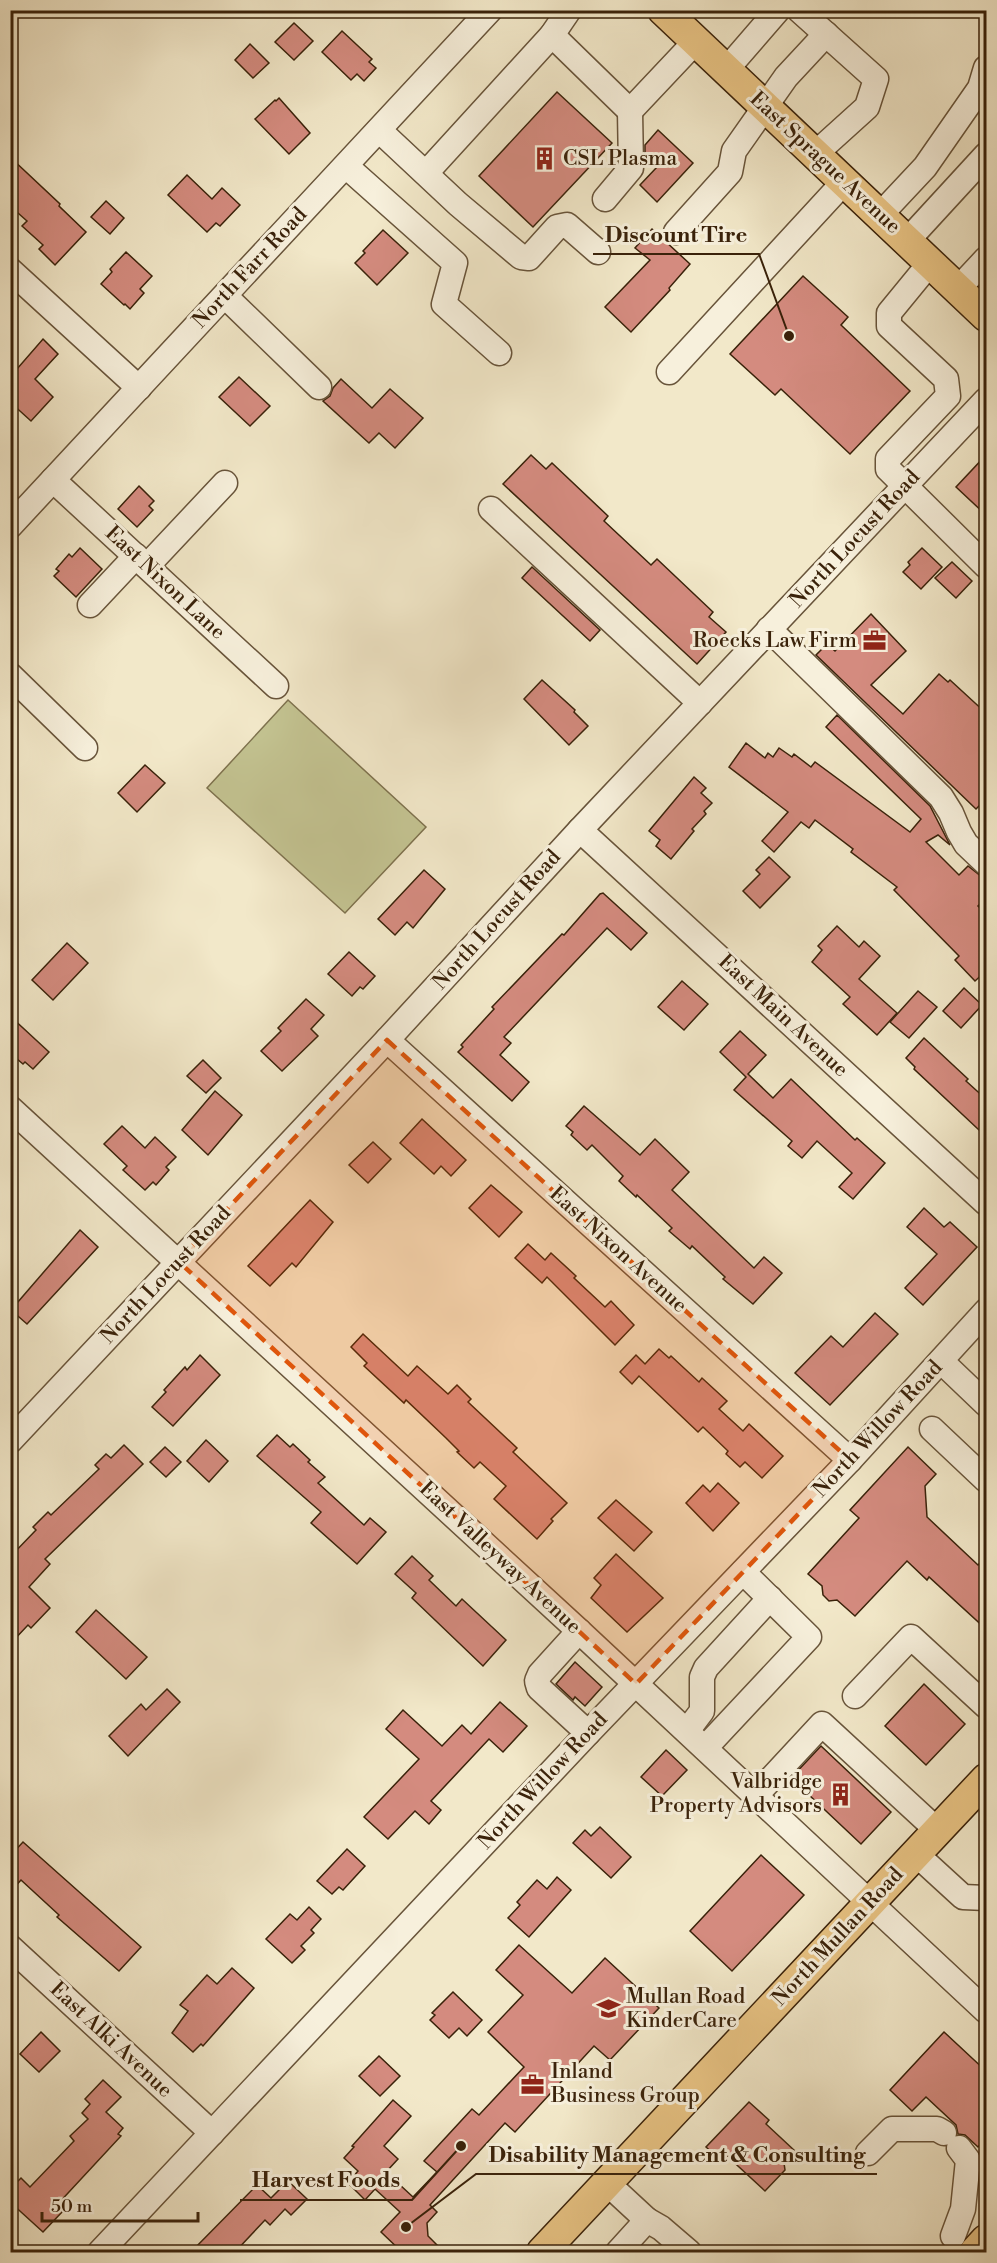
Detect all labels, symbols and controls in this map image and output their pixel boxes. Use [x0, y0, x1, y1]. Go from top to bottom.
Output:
street label: East Sprague Avenue [744, 86, 906, 240]
building icon: CSL Plasma [532, 146, 558, 172]
place label: CSL Plasma [563, 146, 678, 172]
street label: North Farr Road [187, 202, 313, 334]
callout: Discount Tire [593, 214, 759, 254]
text: Discount Tire [605, 222, 747, 249]
street label: North Locust Road [784, 464, 926, 613]
street label: East Nixon Lane [99, 521, 231, 645]
place label: Roecks Law Firm [693, 628, 857, 654]
office icon: Roecks Law Firm [862, 628, 888, 654]
street label: North Locust Road [427, 845, 567, 995]
street label: East Main Avenue [713, 949, 853, 1083]
street label: East Nixon Avenue [544, 1181, 692, 1319]
street label: North Locust Road [95, 1200, 237, 1349]
street label: North Willow Road [808, 1355, 948, 1503]
street label: East Valleyway Avenue [414, 1476, 586, 1640]
street label: North Willow Road [473, 1707, 613, 1855]
place label: Valbridge Property Advisors [650, 1769, 822, 1819]
building icon: Valbridge Property Advisors [827, 1781, 853, 1807]
street label: North Mullan Road [767, 1862, 909, 2012]
street label: East Alki Avenue [44, 1977, 178, 2103]
place label: Mullan Road KinderCare [626, 1984, 745, 2034]
school or university icon: Mullan Road KinderCare [595, 1996, 621, 2022]
place label: Inland Business Group [550, 2059, 700, 2109]
office icon: Inland Business Group [520, 2071, 546, 2097]
callout: Disability Management & Consulting [476, 2134, 877, 2174]
text: Disability Management & Consulting [489, 2142, 866, 2169]
callout: Harvest Foods [240, 2160, 412, 2200]
text: Harvest Foods [252, 2167, 400, 2194]
scale bar [42, 2185, 198, 2223]
text: 50 m [51, 2195, 93, 2218]

